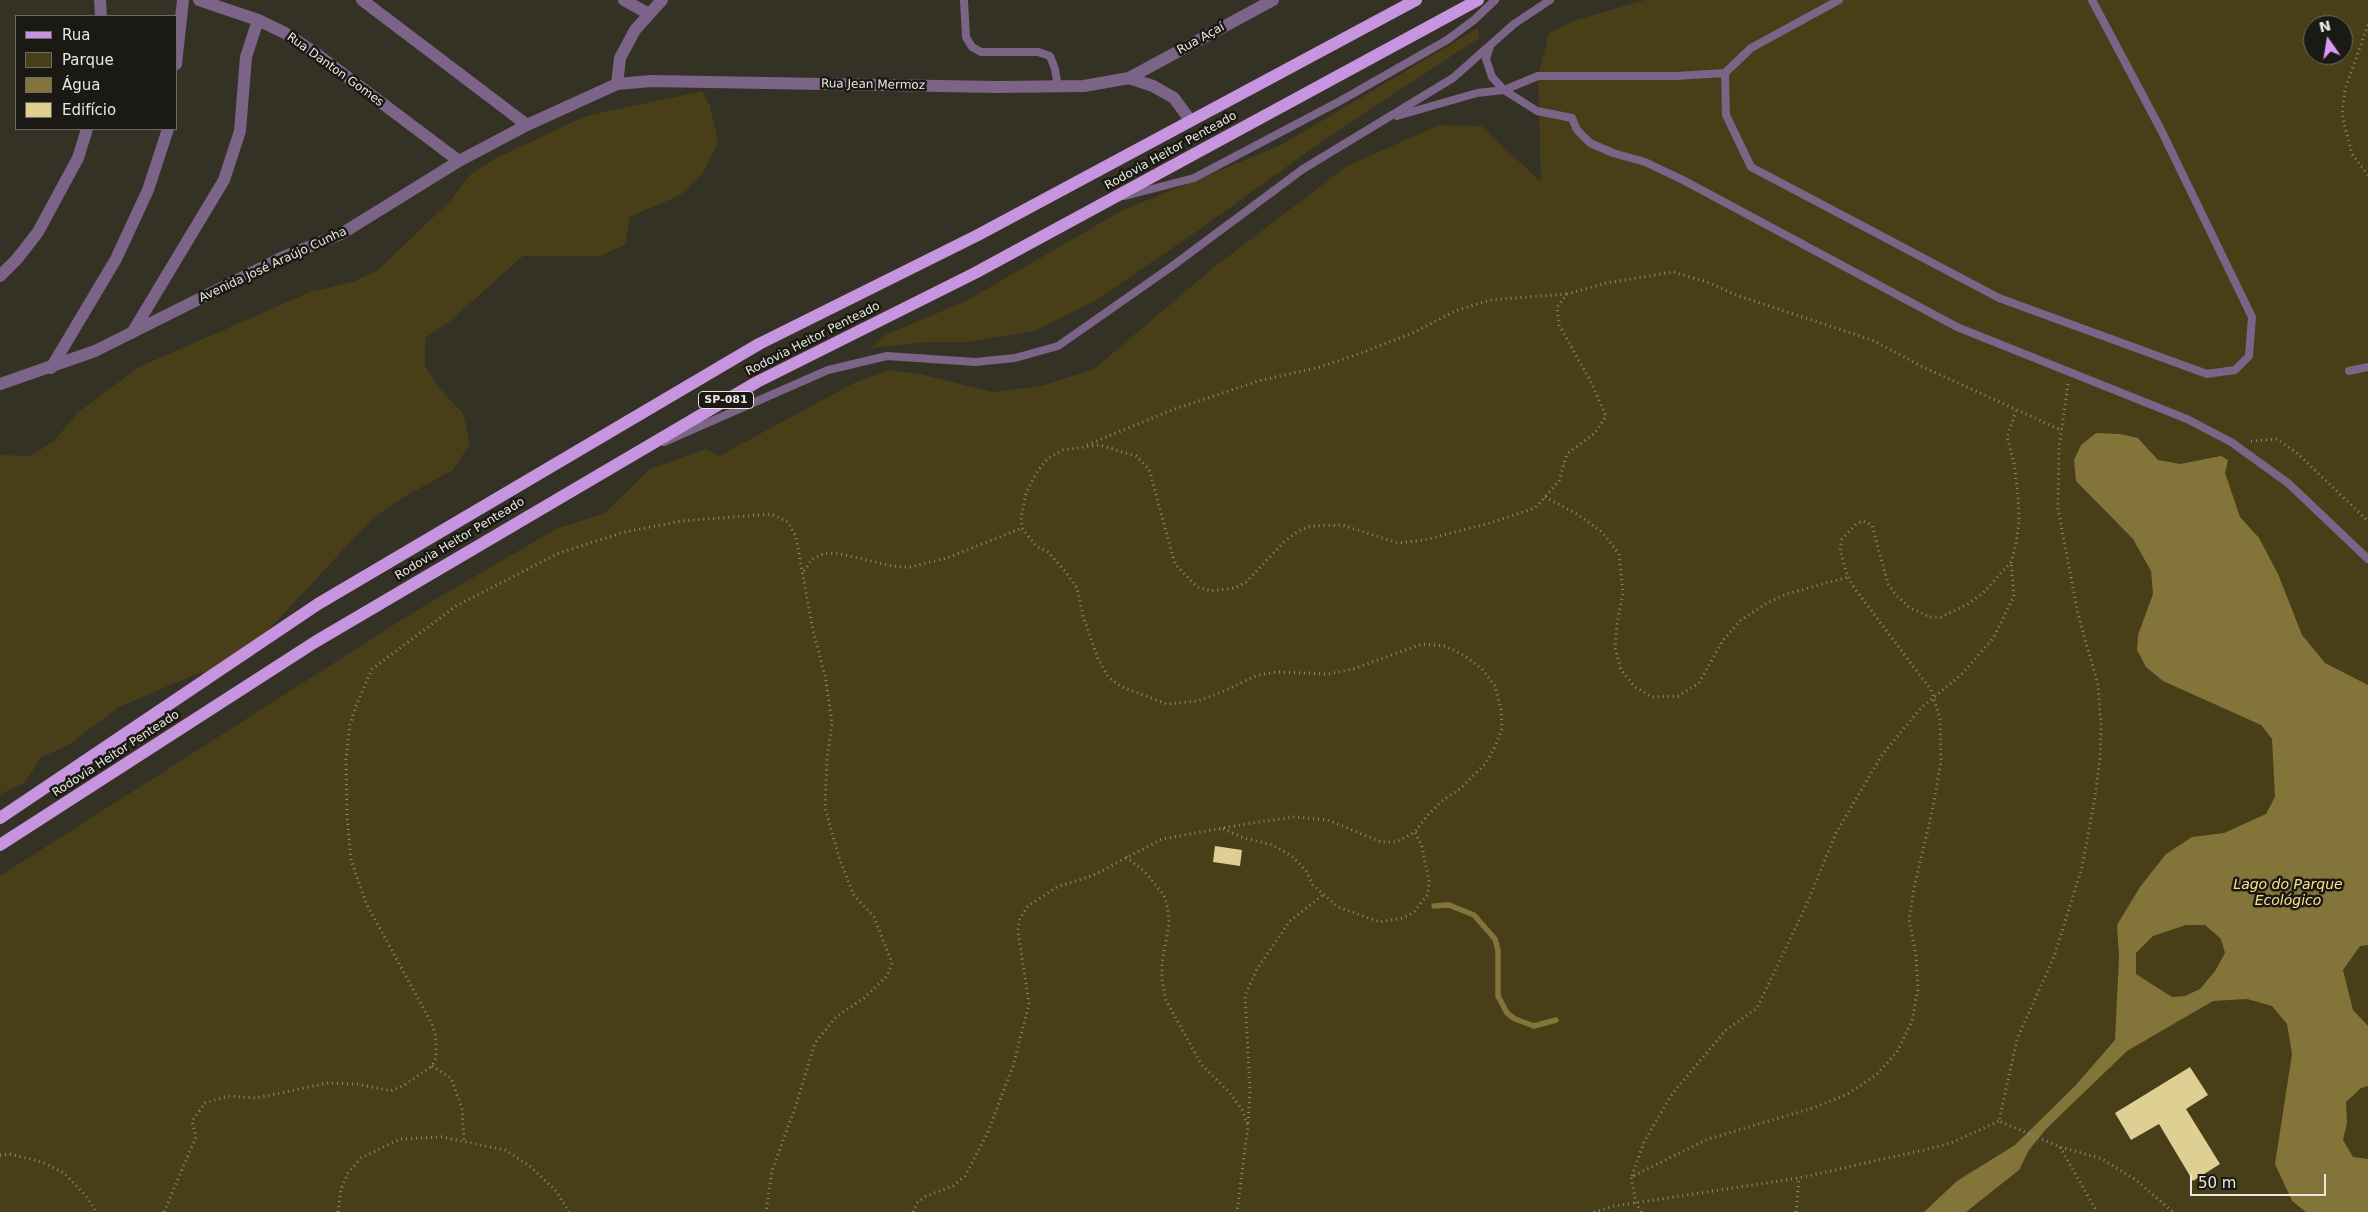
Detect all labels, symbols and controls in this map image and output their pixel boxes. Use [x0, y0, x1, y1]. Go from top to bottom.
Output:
legend [15, 15, 178, 130]
north arrow [2303, 15, 2353, 65]
text: N [2317, 17, 2332, 35]
street label: Rua Açaí [1175, 20, 1227, 58]
text: Rua [62, 26, 90, 44]
street label: Rua Danton Gomes [284, 30, 386, 110]
text: Parque [62, 51, 114, 69]
text: Água [62, 76, 100, 94]
street label: Rua Jean Mermoz [821, 77, 925, 93]
text: Edifício [62, 101, 116, 119]
street label: Rodovia Heitor Penteado [1103, 109, 1239, 193]
street label: Avenida José Araújo Cunha [197, 224, 349, 306]
street label: Rodovia Heitor Penteado [744, 299, 882, 379]
road number: SP-081 [698, 392, 754, 408]
street label: Rodovia Heitor Penteado [393, 495, 527, 583]
street label: Rodovia Heitor Penteado [50, 708, 182, 800]
water label: Lago do Parque Ecológico [2233, 877, 2343, 910]
scale bar [2193, 1164, 2329, 1196]
text: 50 m [2198, 1174, 2236, 1192]

